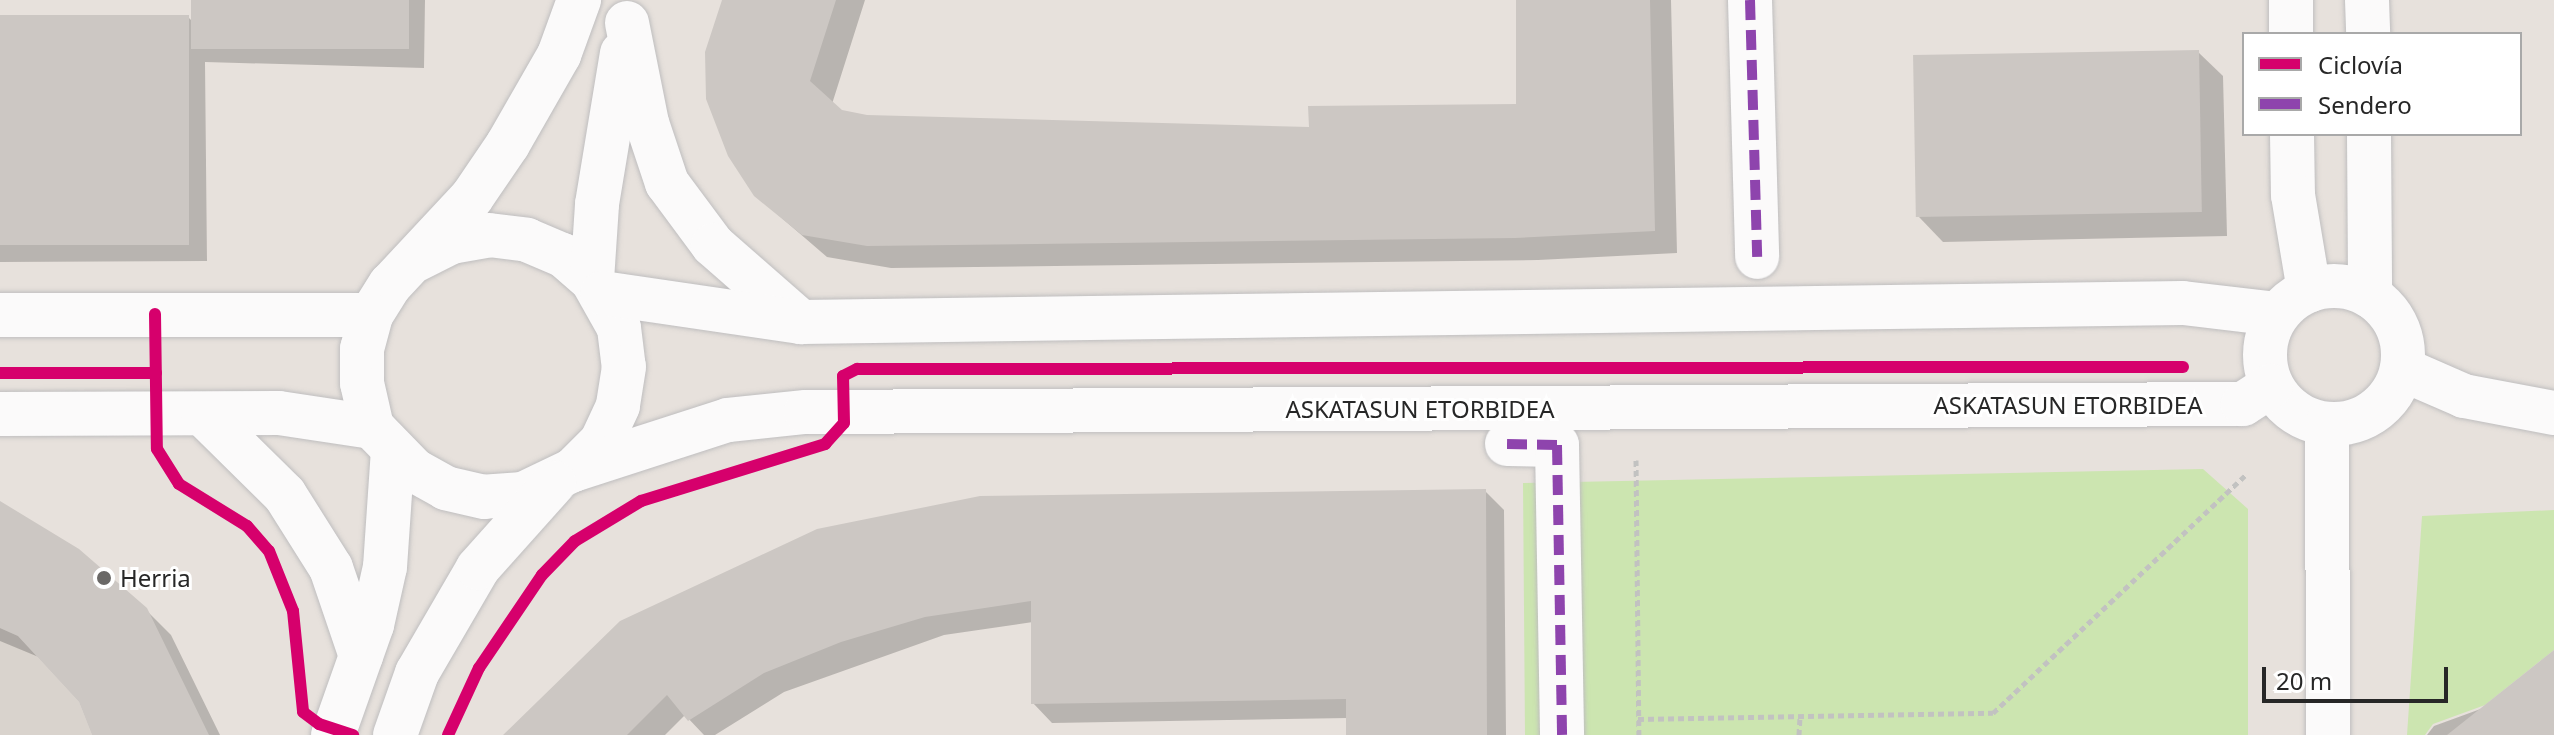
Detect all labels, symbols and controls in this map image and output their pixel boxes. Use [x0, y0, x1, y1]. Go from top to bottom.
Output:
legend [2242, 32, 2522, 136]
text: Ciclovía [2318, 48, 2403, 81]
text: Sendero [2318, 88, 2412, 121]
street label: ASKATASUN ETORBIDEA [1933, 391, 2203, 419]
street label: ASKATASUN ETORBIDEA [1285, 395, 1555, 423]
place label: Herria [120, 564, 191, 592]
marker: Herria [95, 569, 113, 587]
scale bar [2266, 651, 2452, 701]
text: 20 m [2276, 664, 2332, 697]

